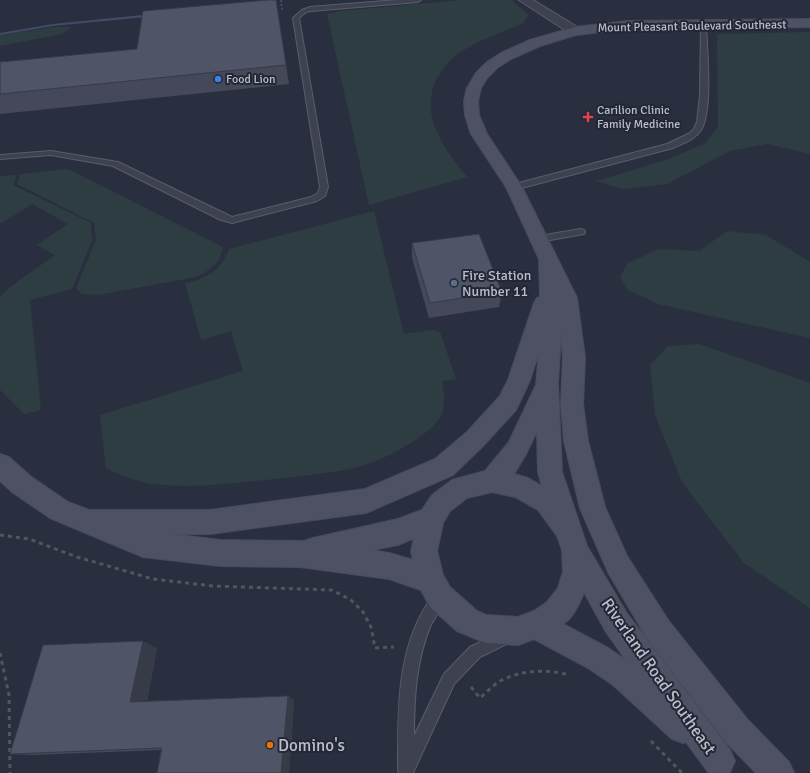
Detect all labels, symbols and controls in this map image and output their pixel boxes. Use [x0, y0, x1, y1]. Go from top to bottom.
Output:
street label: Mount Pleasant Boulevard Southeast [597, 17, 787, 36]
place label: Food Lion [226, 72, 275, 87]
marker: Food Lion [213, 74, 223, 84]
place label: Carilion Clinic Family Medicine [597, 103, 680, 132]
marker: Carilion Clinic Family Medicine [582, 111, 594, 123]
place label: Fire Station Number 11 [462, 267, 531, 300]
marker: Fire Station Number 11 [449, 278, 459, 288]
street label: Riverland Road Southeast [597, 594, 721, 759]
place label: Domino's [278, 735, 345, 756]
marker: Domino's [265, 740, 275, 750]

